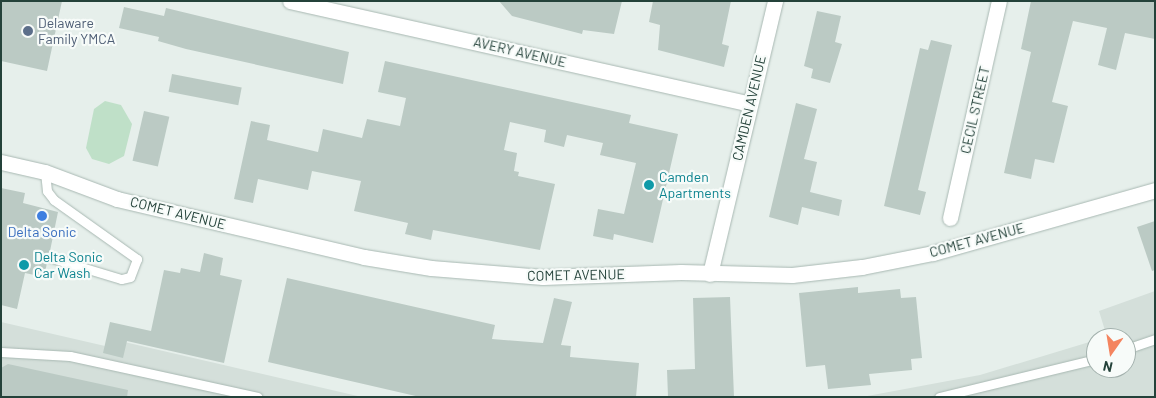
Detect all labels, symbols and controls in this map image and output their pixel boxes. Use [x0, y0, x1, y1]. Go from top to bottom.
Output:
place label: Delaware Family YMCA [38, 15, 115, 48]
marker: Delaware Family YMCA [22, 25, 34, 37]
street label: AVERY AVENUE [472, 33, 568, 71]
street label: CAMDEN AVENUE [729, 54, 769, 162]
street label: CECIL STREET [957, 65, 993, 155]
place label: Camden Apartments [659, 169, 731, 202]
marker: Camden Apartments [643, 179, 655, 191]
street label: COMET AVENUE [129, 193, 227, 233]
marker: Delta Sonic [36, 210, 48, 222]
street label: COMET AVENUE [928, 219, 1026, 261]
place label: Delta Sonic [8, 224, 76, 240]
place label: Delta Sonic Car Wash [34, 249, 103, 282]
marker: Delta Sonic Car Wash [18, 259, 30, 271]
street label: COMET AVENUE [527, 266, 625, 284]
north arrow [1086, 328, 1136, 378]
text: N [1101, 358, 1114, 376]

